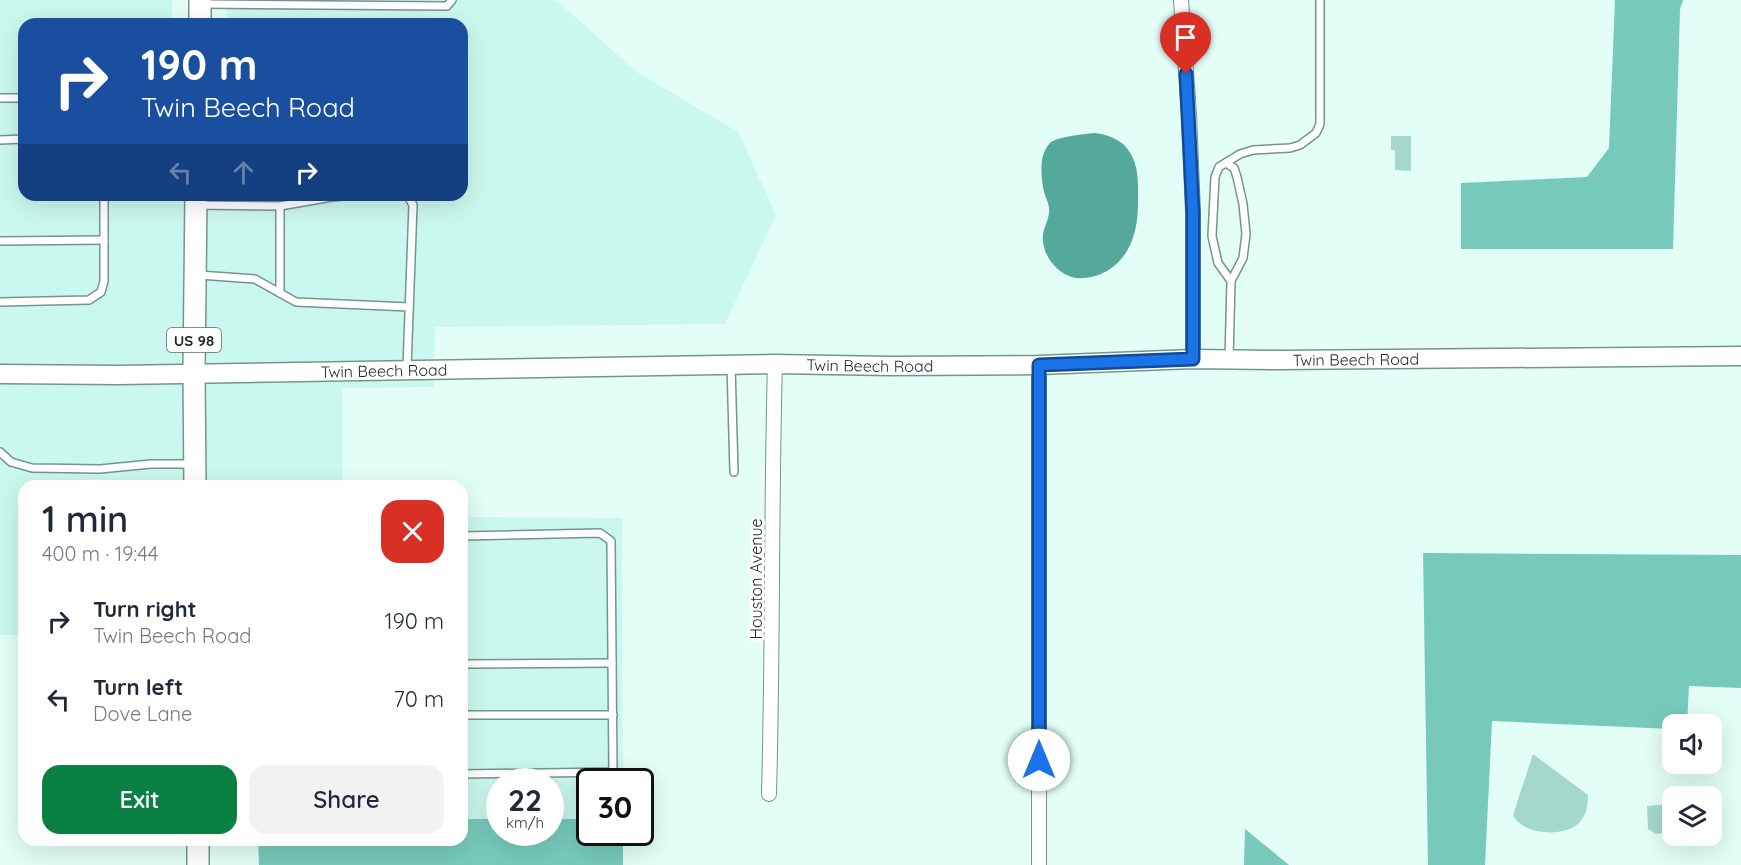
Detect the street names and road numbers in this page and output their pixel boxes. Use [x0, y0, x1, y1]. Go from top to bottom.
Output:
road number: US 98 [167, 328, 221, 352]
street label: Twin Beech Road [1292, 349, 1419, 370]
street label: Twin Beech Road [806, 355, 933, 376]
street label: Twin Beech Road [320, 360, 448, 382]
street label: Houston Avenue [746, 518, 766, 640]

